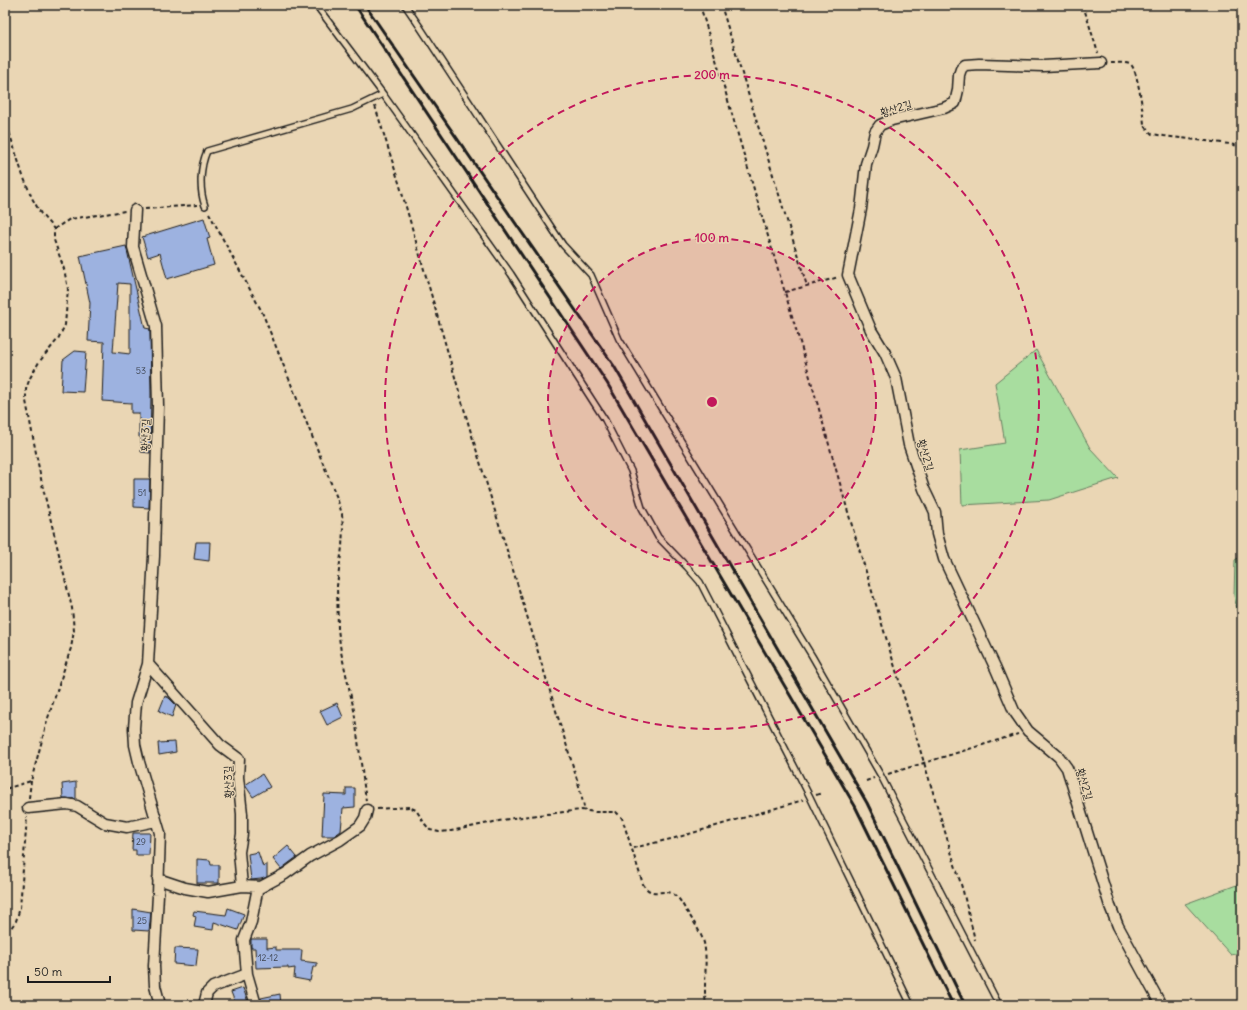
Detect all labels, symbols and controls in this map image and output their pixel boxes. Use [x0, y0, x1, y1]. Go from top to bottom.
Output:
text: 200 m [694, 67, 730, 82]
street label: 황산2길 [878, 97, 914, 119]
text: 100 m [695, 230, 729, 245]
house number: 53 [136, 365, 146, 376]
centre of rings [705, 395, 719, 409]
street label: 황산3길 [137, 418, 153, 452]
street label: 황산2길 [915, 437, 937, 473]
house number: 51 [138, 487, 146, 498]
street label: 황산3길 [220, 765, 236, 799]
street label: 황산2길 [1074, 766, 1096, 802]
house number: 29 [136, 836, 146, 847]
house number: 25 [137, 915, 147, 926]
house number: 12-12 [258, 952, 278, 963]
scale bar [28, 958, 110, 984]
text: 50 m [34, 964, 63, 979]

